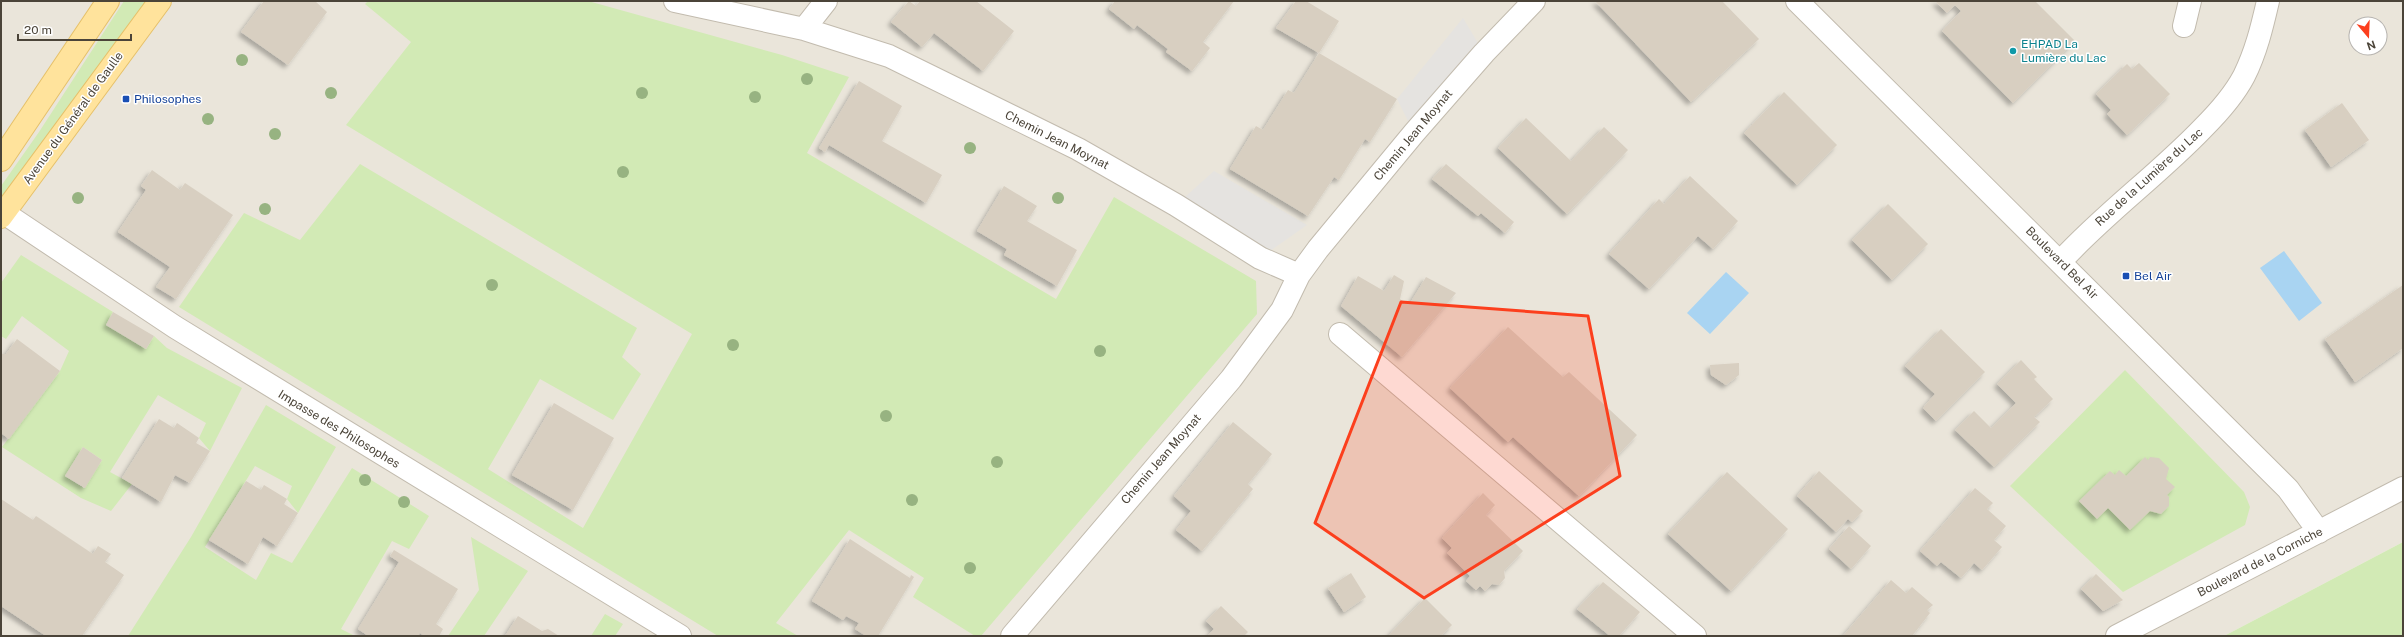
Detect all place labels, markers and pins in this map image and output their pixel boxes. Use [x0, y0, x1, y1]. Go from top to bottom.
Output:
place label: EHPAD La Lumière du Lac [2021, 37, 2106, 65]
marker: EHPAD La Lumière du Lac [2008, 46, 2018, 56]
place label: Philosophes [134, 92, 201, 106]
marker: Philosophes [121, 94, 131, 104]
place label: Bel Air [2134, 269, 2172, 283]
marker: Bel Air [2121, 271, 2131, 281]

